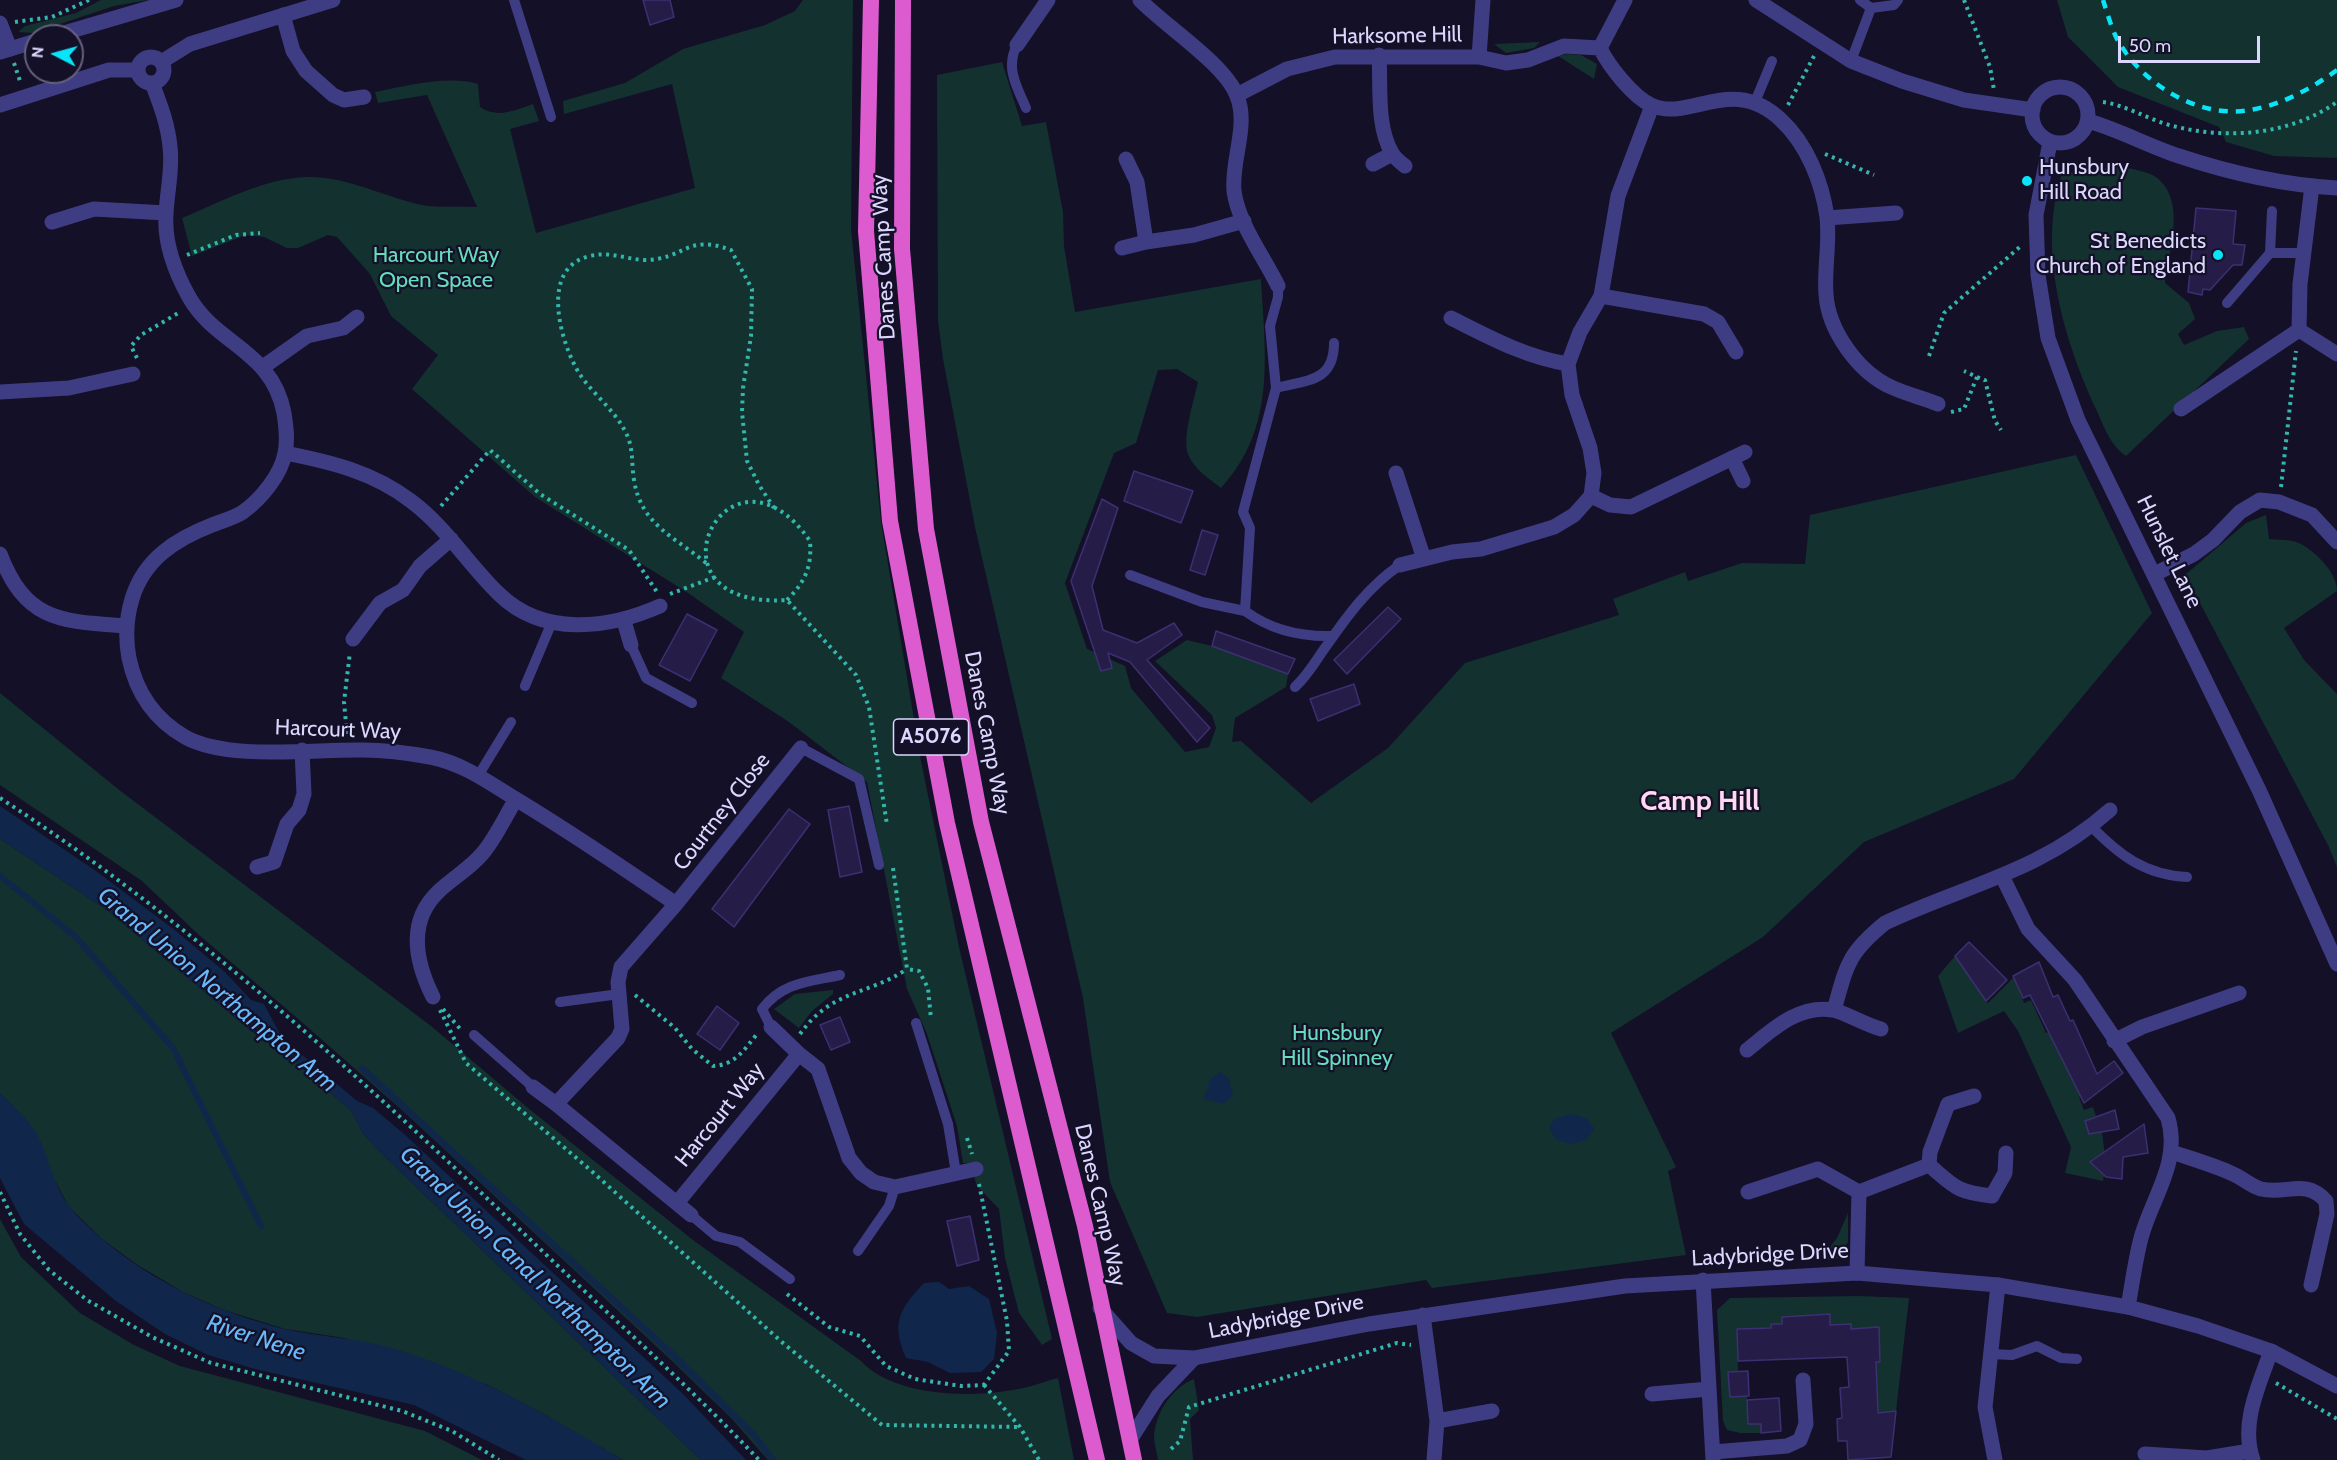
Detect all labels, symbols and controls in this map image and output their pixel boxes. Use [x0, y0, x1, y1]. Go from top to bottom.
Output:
street label: Harksome Hill [1332, 22, 1462, 50]
north arrow [24, 24, 84, 84]
scale bar [2121, 24, 2264, 62]
text: 50 m [2129, 35, 2171, 57]
text: N [28, 46, 48, 59]
place label: Hunsbury Hill Road [2039, 155, 2129, 206]
street label: Danes Camp Way [866, 174, 902, 340]
marker: Hunsbury Hill Road [2020, 174, 2034, 188]
place label: St Benedicts Church of England [2036, 229, 2206, 280]
park label: Harcourt Way Open Space [373, 243, 499, 294]
marker: St Benedicts Church of England [2211, 248, 2225, 262]
street label: Hunslet Lane [2130, 491, 2208, 613]
street label: Danes Camp Way [958, 649, 1016, 817]
street label: Harcourt Way [274, 715, 402, 745]
road number: A5076 [894, 719, 968, 755]
street label: Courtney Close [668, 748, 776, 876]
district label: Camp Hill [1640, 785, 1760, 819]
water label: Grand Union Northampton Arm [91, 881, 343, 1099]
park label: Hunsbury Hill Spinney [1281, 1021, 1393, 1072]
street label: Harcourt Way [670, 1058, 770, 1172]
street label: Danes Camp Way [1068, 1121, 1132, 1289]
water label: Grand Union Canal Northampton Arm [393, 1141, 677, 1415]
street label: Ladybridge Drive [1691, 1238, 1849, 1272]
street label: Ladybridge Drive [1206, 1289, 1366, 1345]
water label: River Nene [203, 1309, 309, 1367]

